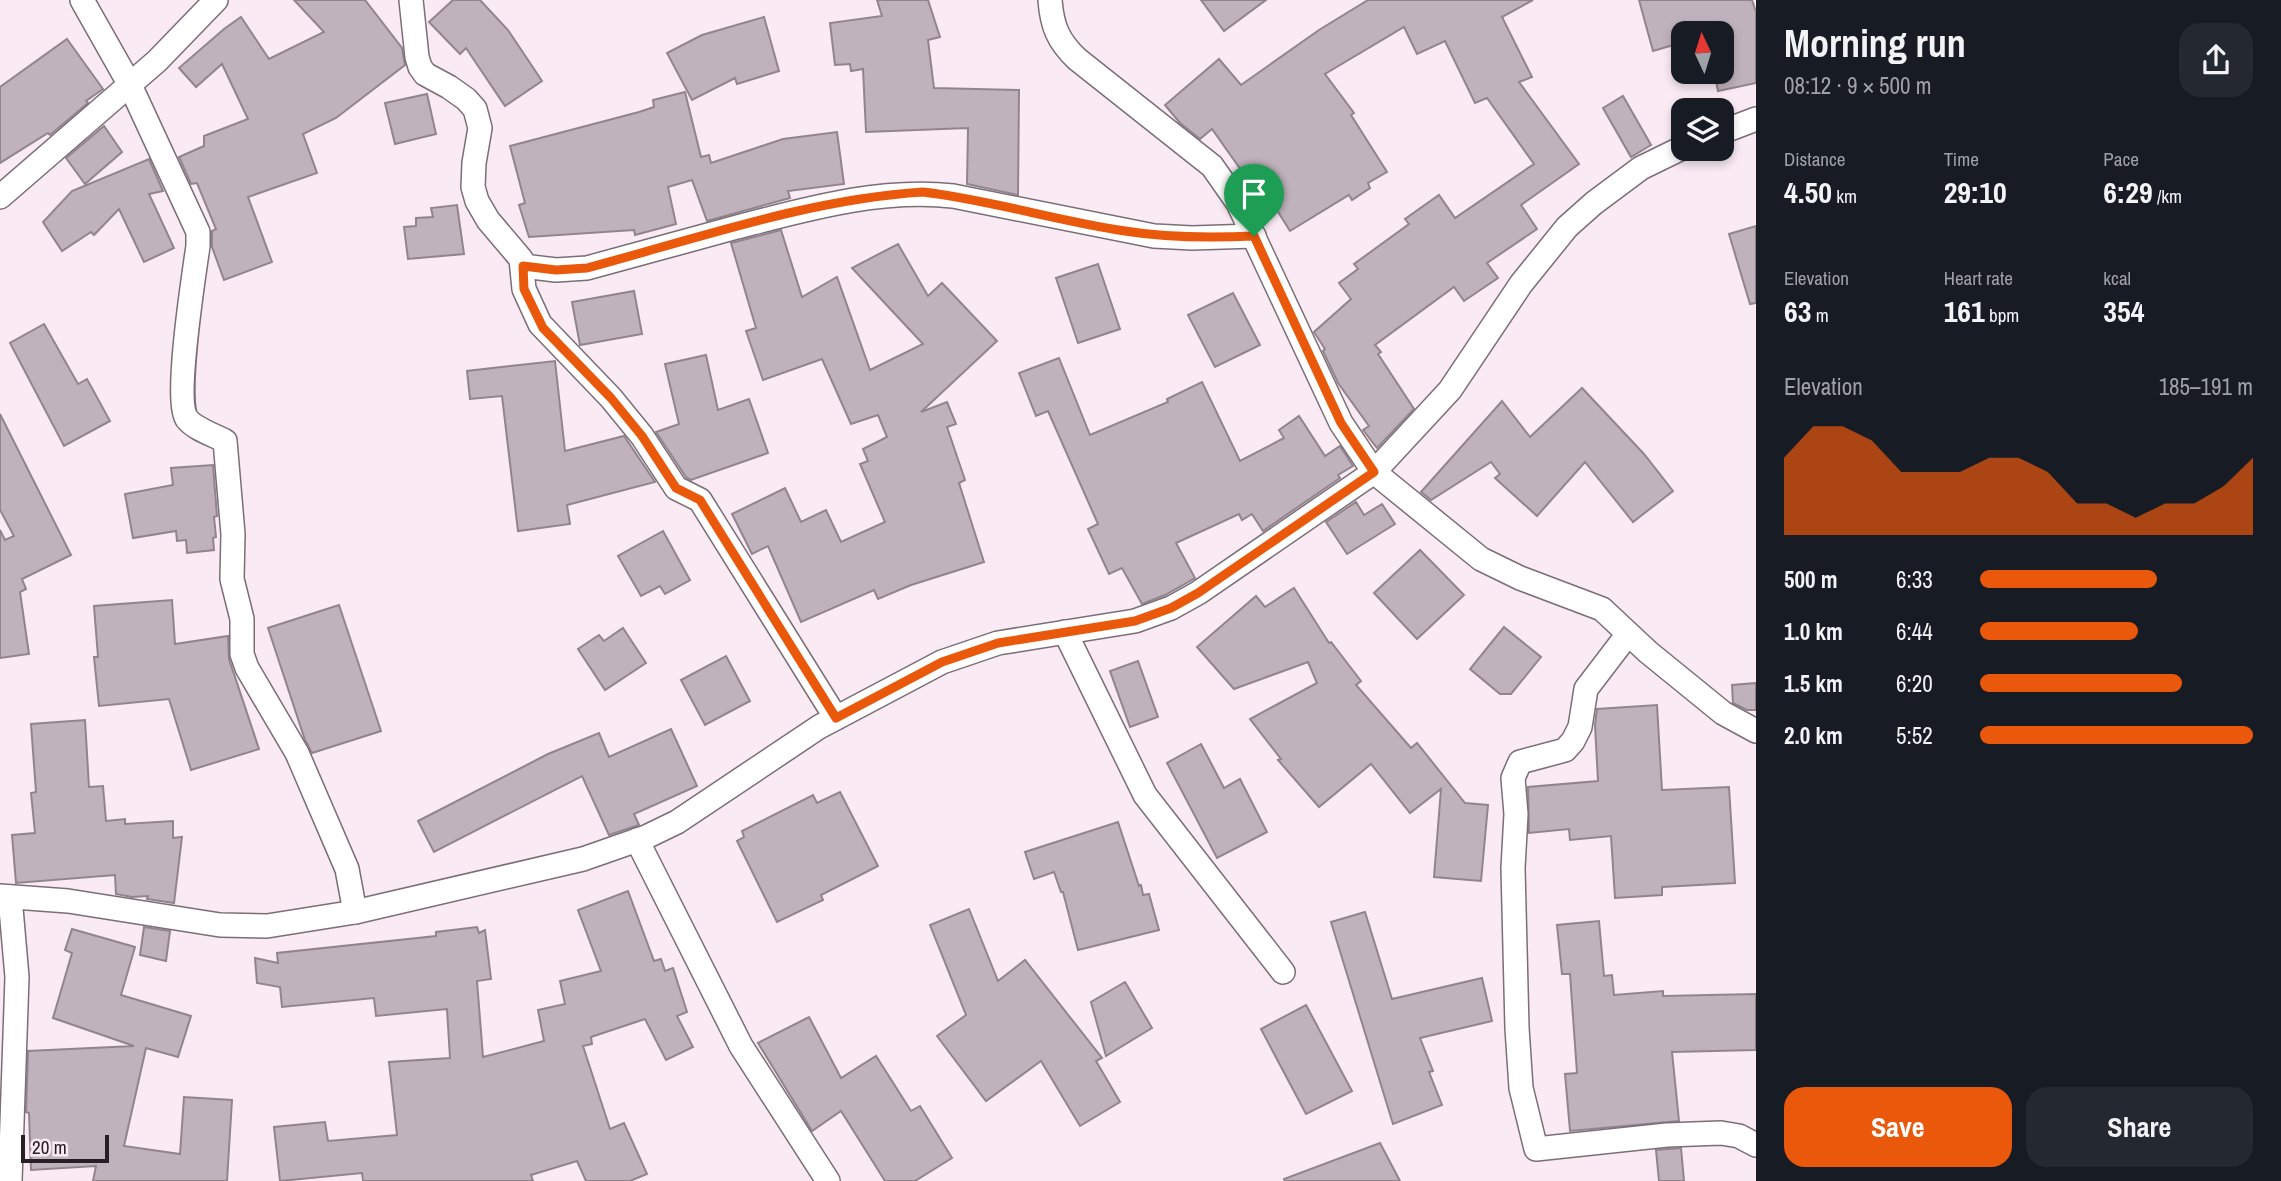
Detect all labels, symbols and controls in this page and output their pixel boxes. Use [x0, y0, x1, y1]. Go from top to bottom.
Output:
text: Morning run [1784, 18, 1966, 69]
north arrow [1671, 21, 1734, 84]
map controls [1671, 21, 1734, 161]
button: share [2179, 23, 2253, 97]
text: 08:12 · 9 × 500 m [1784, 70, 1931, 101]
button: layers [1671, 98, 1734, 161]
text: Distance [1784, 146, 1845, 172]
text: Time [1944, 146, 1979, 172]
text: Pace [2103, 146, 2139, 172]
pin [1224, 164, 1284, 236]
text: 4.50 [1784, 172, 1832, 212]
text: 29:10 [1944, 172, 2007, 212]
text: 6:29 [2103, 172, 2153, 212]
icon: arrive [1235, 175, 1273, 213]
text: km [1832, 183, 1857, 209]
text: /km [2153, 183, 2182, 209]
text: Elevation [1784, 265, 1849, 291]
text: Heart rate [1944, 265, 2013, 291]
text: kcal [2103, 265, 2131, 291]
text: 63 [1784, 291, 1811, 331]
text: 161 [1944, 291, 1985, 331]
text: 354 [2103, 291, 2144, 331]
text: m [1811, 302, 1829, 328]
text: bpm [1985, 302, 2019, 328]
text: Elevation [1784, 371, 1863, 402]
text: 185–191 m [2159, 371, 2253, 402]
text: 500 m [1784, 564, 1837, 595]
text: 6:33 [1896, 564, 1933, 595]
text: 1.0 km [1784, 616, 1843, 647]
text: 6:44 [1896, 616, 1933, 647]
text: 1.5 km [1784, 668, 1843, 699]
text: 6:20 [1896, 668, 1933, 699]
text: 2.0 km [1784, 720, 1843, 751]
text: 5:52 [1896, 720, 1933, 751]
button: Save [1784, 1087, 2012, 1167]
button: Share [2026, 1087, 2253, 1167]
scale bar [21, 1132, 108, 1164]
text: 20 m [32, 1134, 67, 1160]

